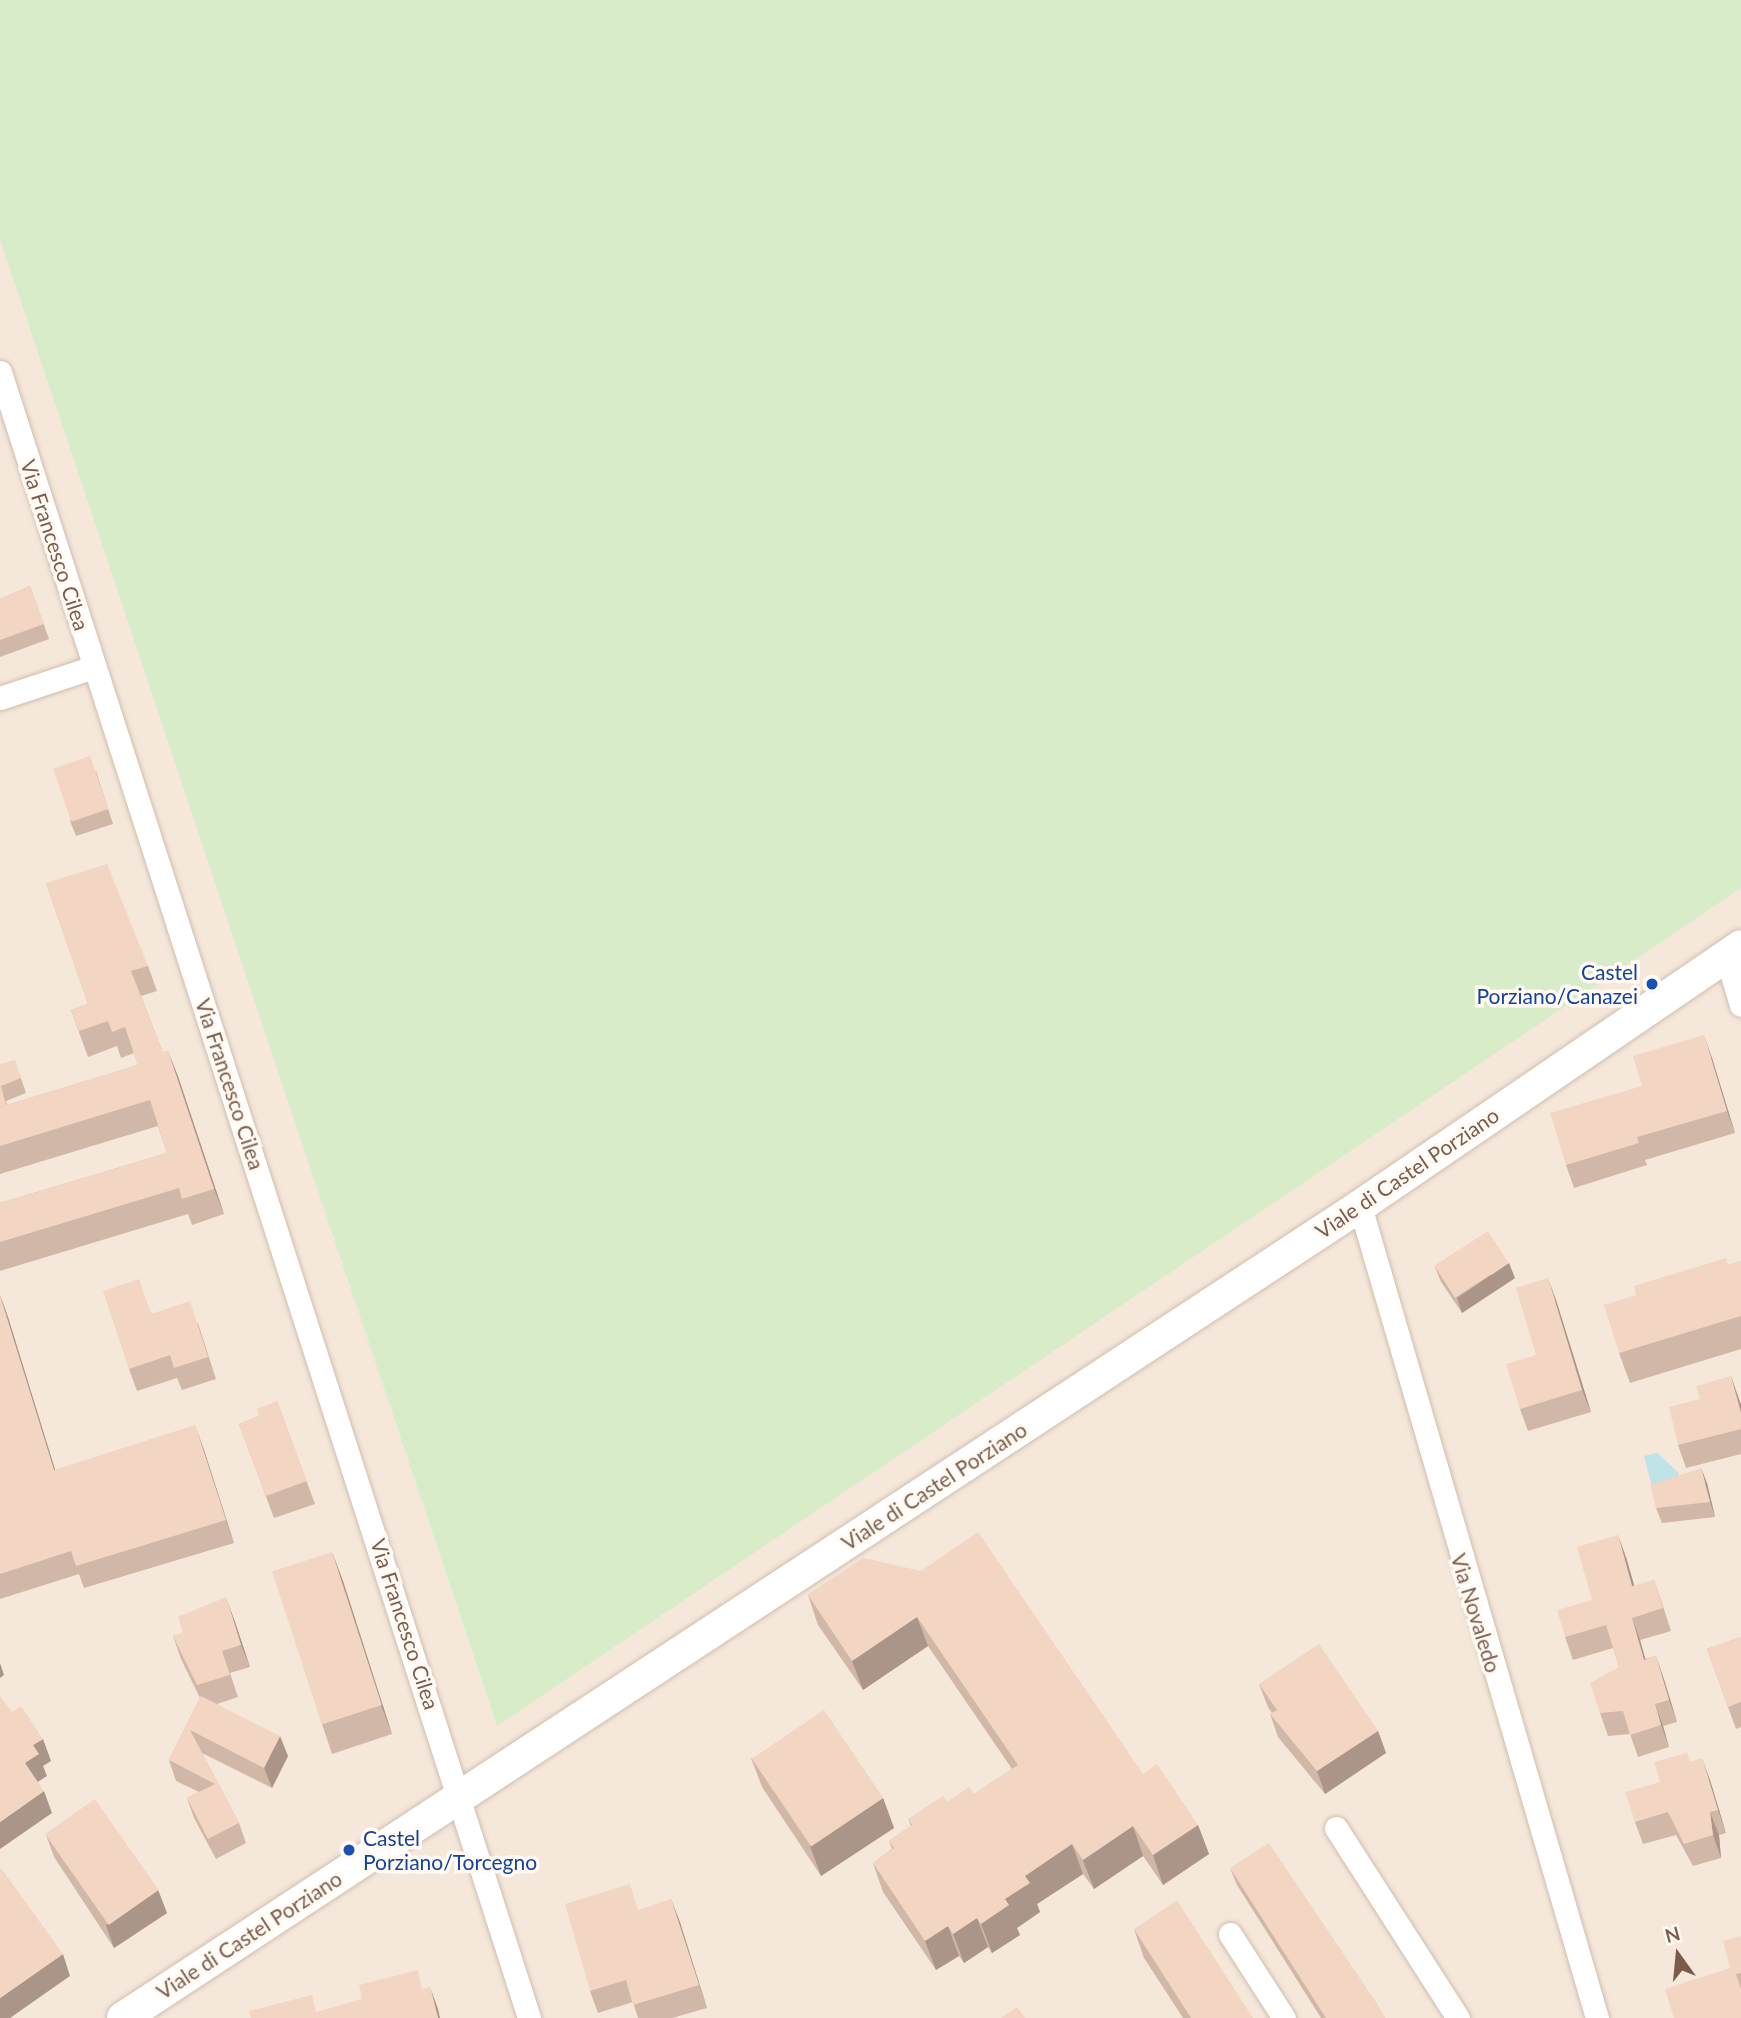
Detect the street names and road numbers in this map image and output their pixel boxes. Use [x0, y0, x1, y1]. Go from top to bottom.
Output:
street label: Via Francesco Cilea [15, 456, 95, 634]
street label: Via Francesco Cilea [190, 995, 270, 1173]
street label: Viale di Castel Porziano [1310, 1102, 1504, 1244]
street label: Viale di Castel Porziano [837, 1417, 1031, 1555]
street label: Via Francesco Cilea [365, 1535, 445, 1713]
street label: Via Novaledo [1446, 1550, 1506, 1676]
street label: Viale di Castel Porziano [152, 1866, 346, 2004]

